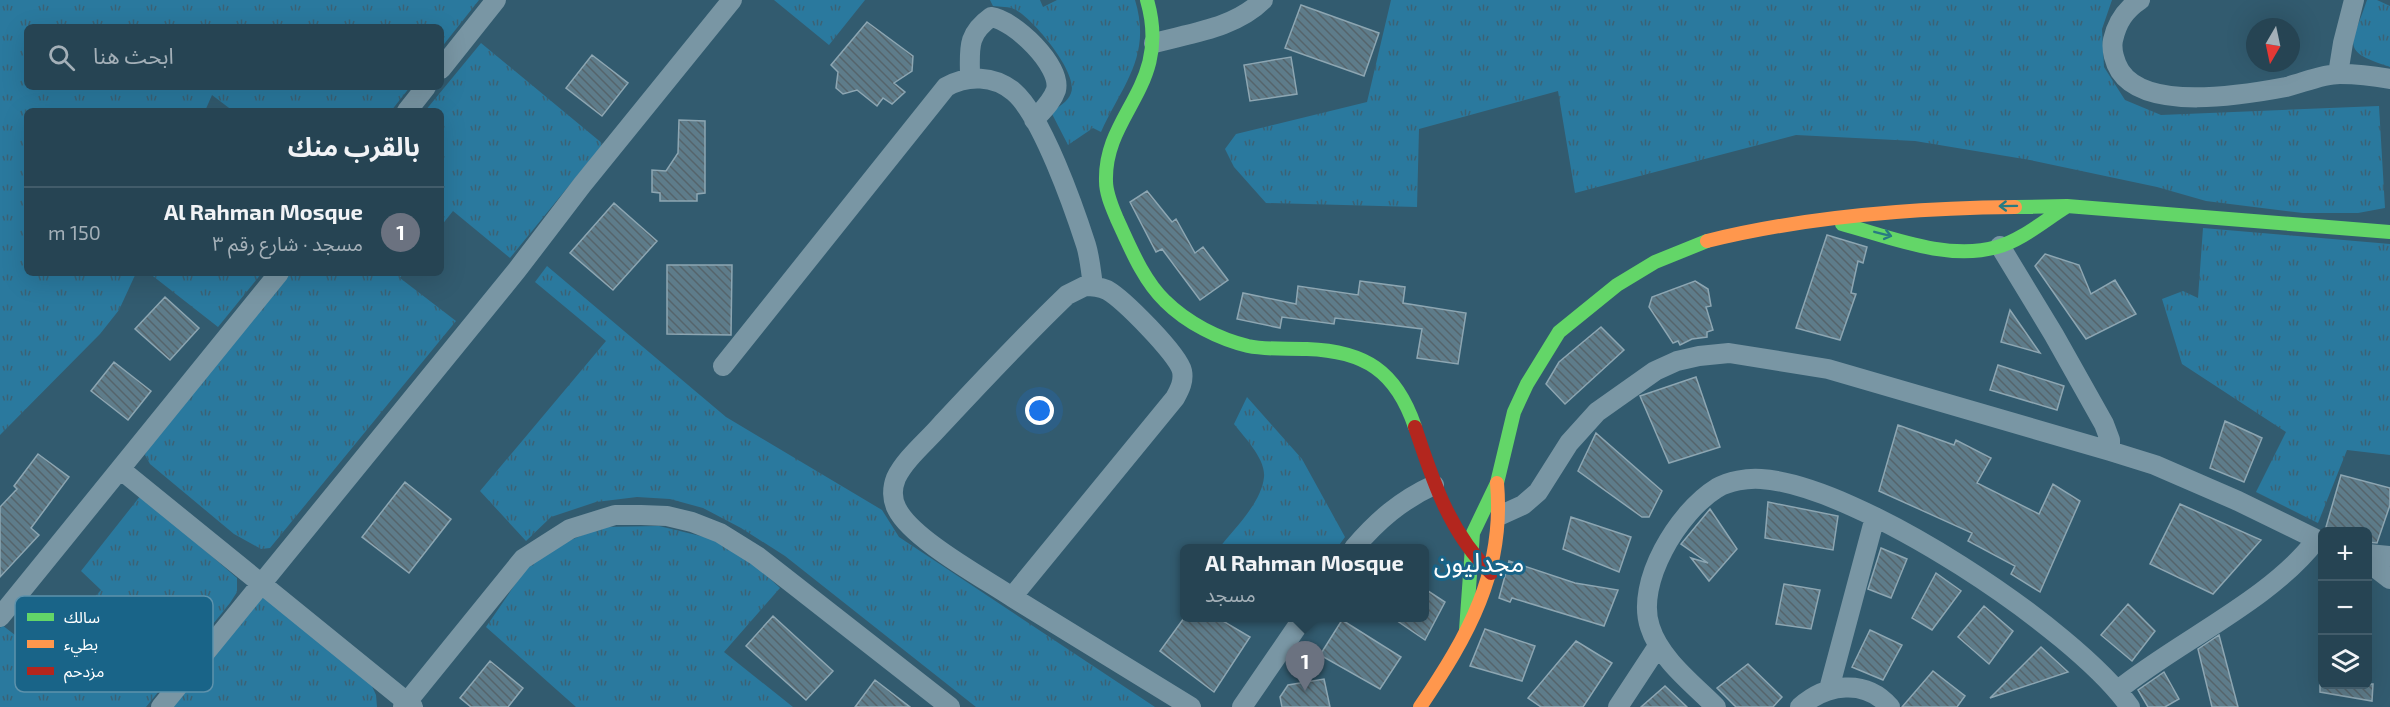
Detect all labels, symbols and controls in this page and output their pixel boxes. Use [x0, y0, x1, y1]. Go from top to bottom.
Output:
north arrow [2246, 18, 2300, 72]
search box [24, 24, 444, 90]
icon: search [45, 41, 78, 74]
text: ابحث هنا [93, 42, 174, 68]
text: بالقرب منك [288, 130, 420, 161]
text: Al Rahman Mosque [164, 198, 363, 224]
one-way arrow [1999, 200, 2019, 212]
text: 150 m [48, 220, 101, 244]
text: 1 [396, 220, 405, 244]
one-way arrow [1873, 228, 1892, 240]
text: مسجد · شارع رقم ٣ [212, 231, 363, 255]
your location [1025, 396, 1054, 425]
map controls [2318, 527, 2372, 689]
button: + [2318, 527, 2372, 581]
popup [1180, 544, 1429, 622]
district label: مجدليون [1434, 546, 1524, 578]
text: Al Rahman Mosque [1205, 549, 1404, 575]
button: − [2318, 581, 2372, 635]
text: مسجد [1205, 582, 1256, 606]
legend [15, 596, 213, 692]
text: سالك [64, 607, 100, 626]
text: بطيء [64, 634, 98, 657]
button: layers [2318, 635, 2372, 689]
pin: 1 [1286, 642, 1324, 691]
text: مزدحم [64, 661, 104, 684]

